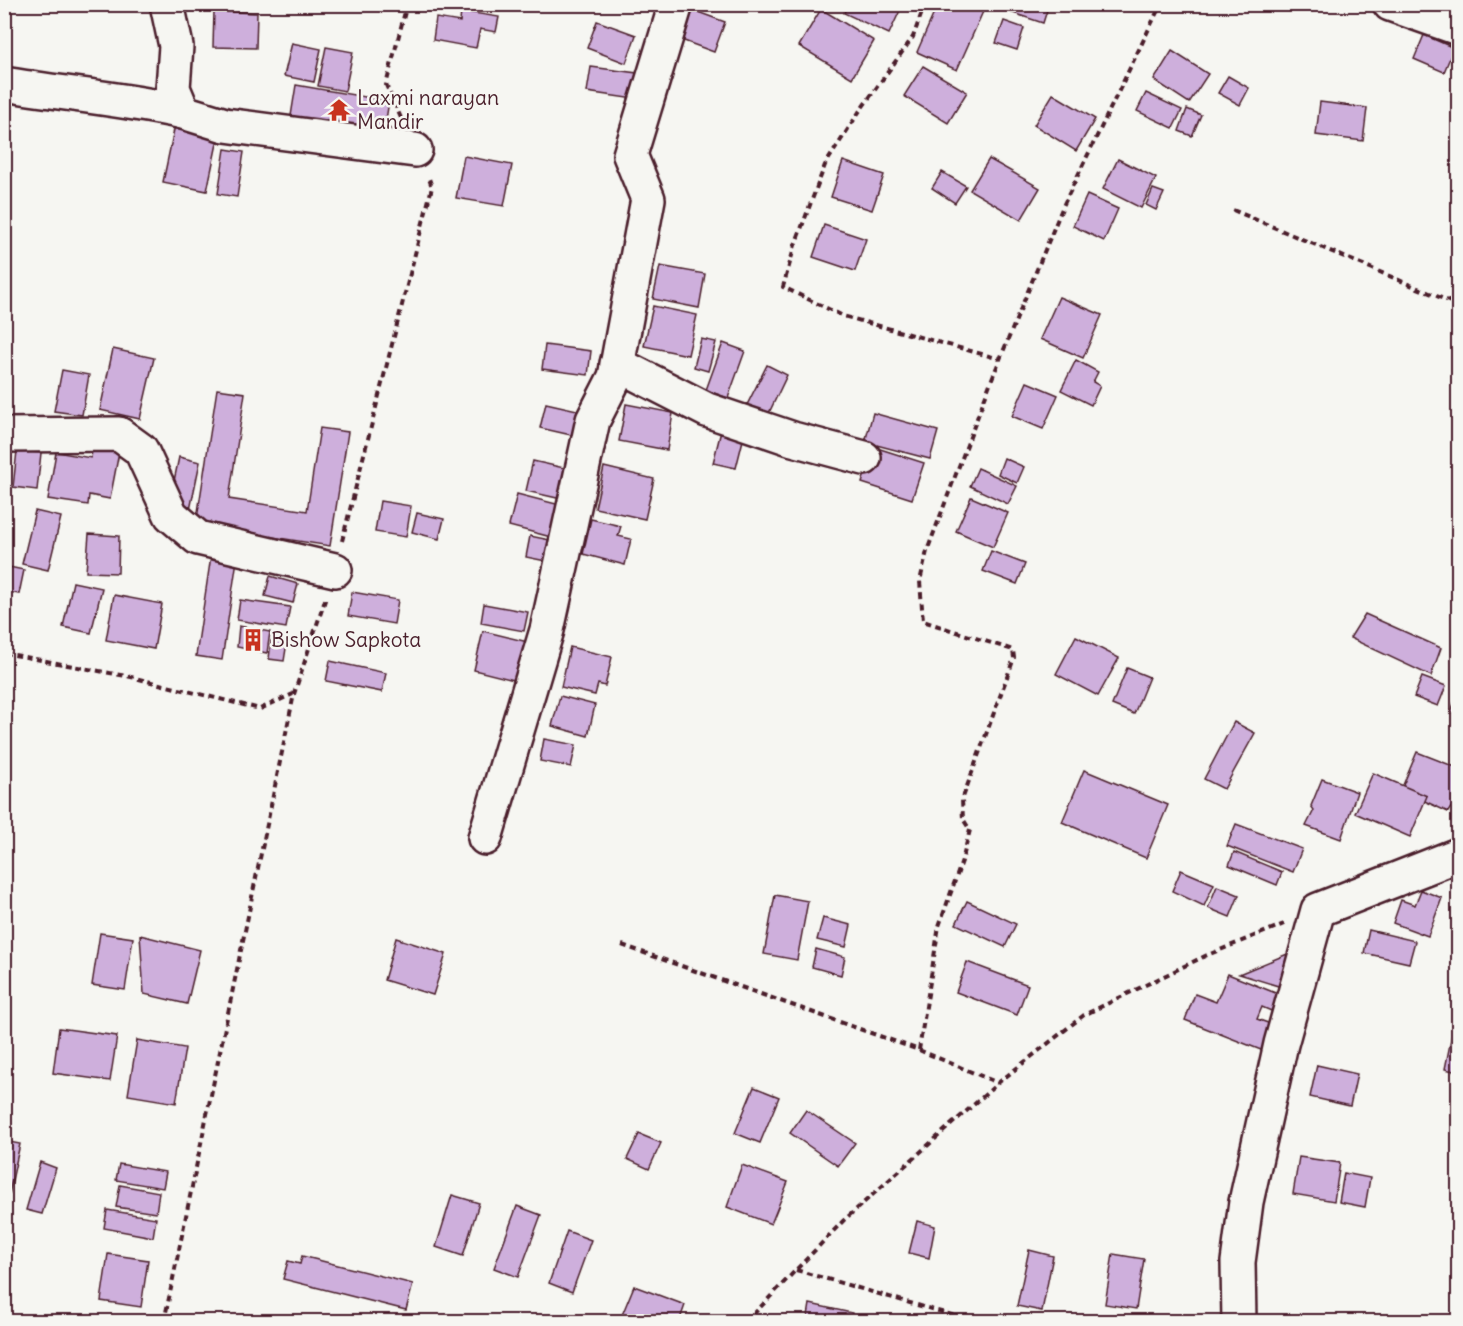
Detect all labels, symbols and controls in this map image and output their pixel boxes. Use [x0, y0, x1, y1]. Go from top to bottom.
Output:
place label: Laxmi narayan Mandir [357, 84, 499, 135]
temple icon: Laxmi narayan Mandir [326, 97, 352, 123]
place label: Bishow Sapkota [271, 626, 421, 653]
building icon: Bishow Sapkota [240, 627, 266, 653]

